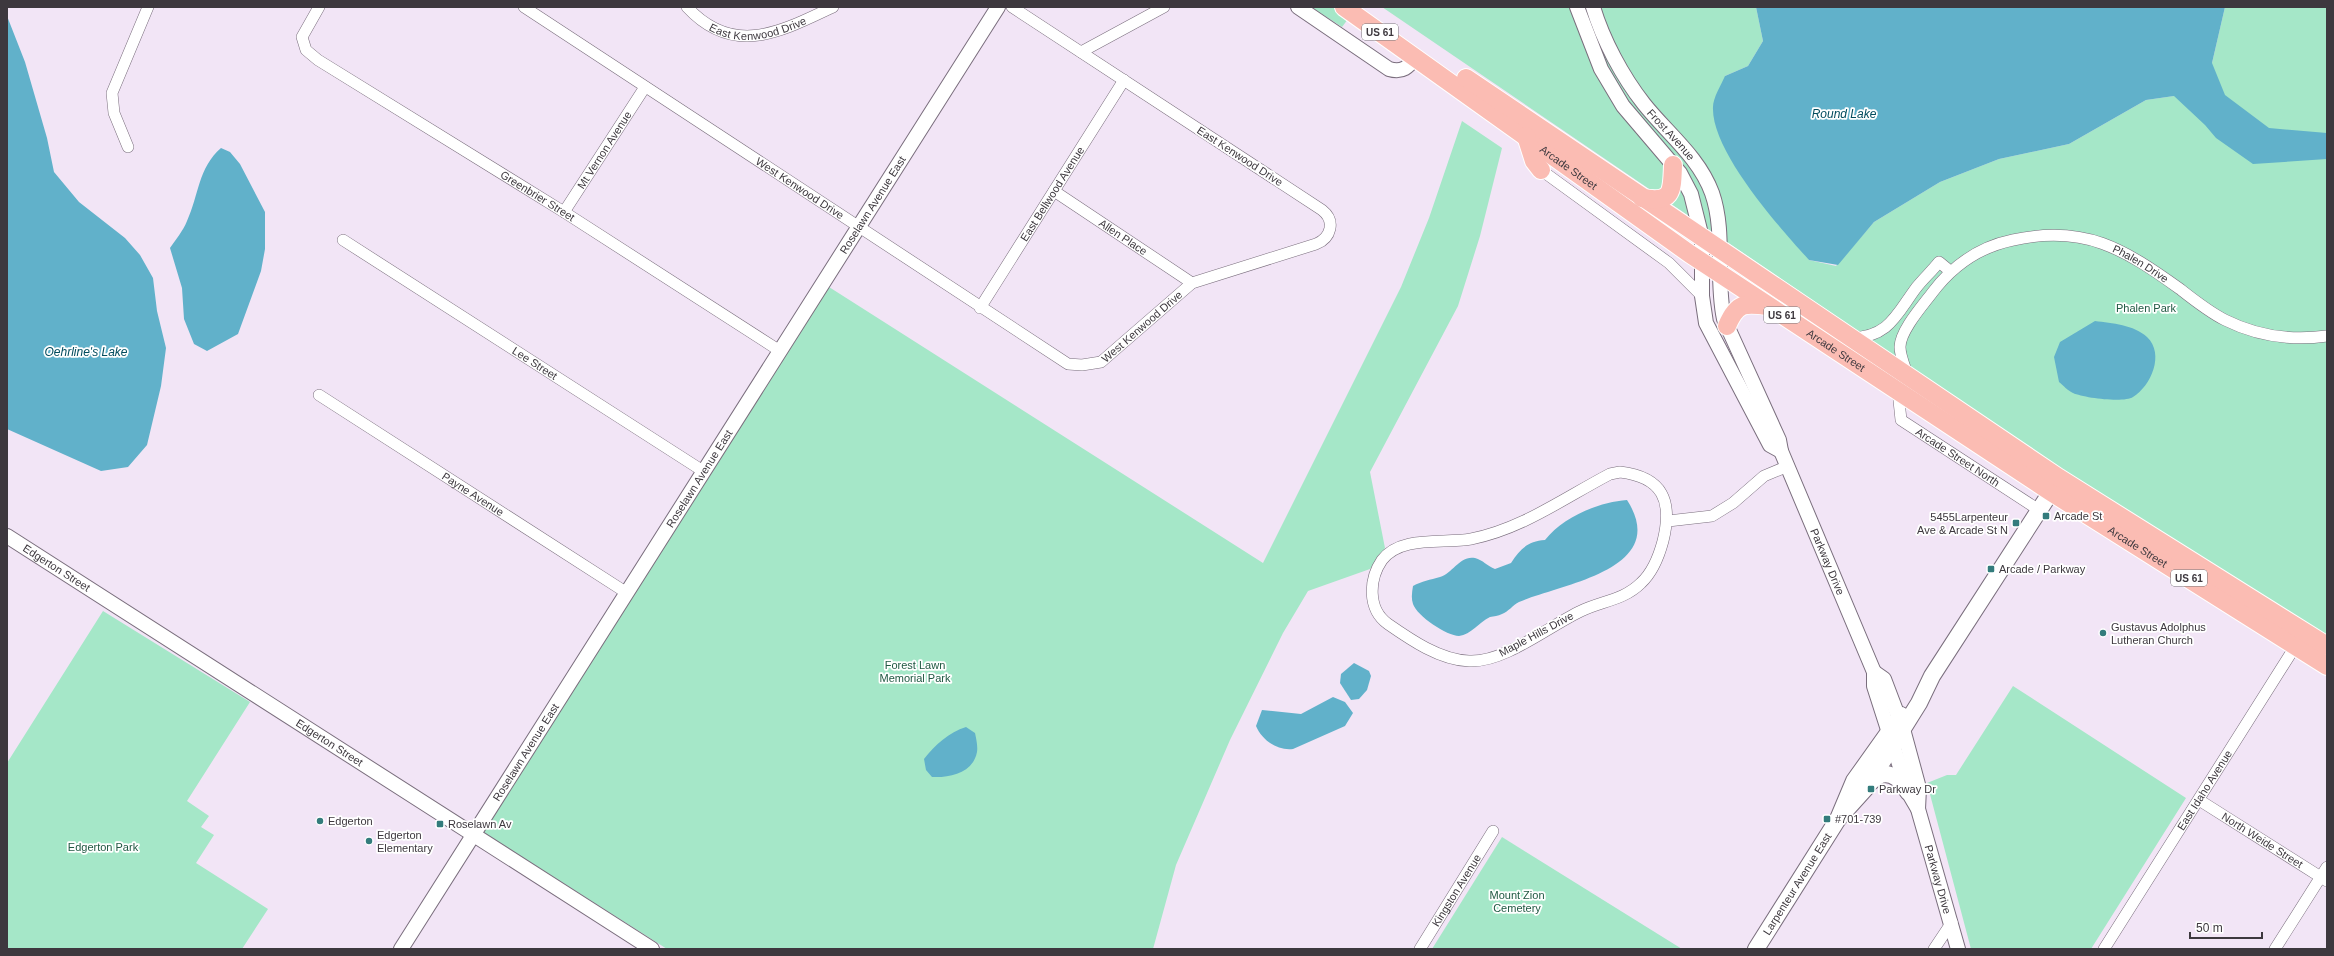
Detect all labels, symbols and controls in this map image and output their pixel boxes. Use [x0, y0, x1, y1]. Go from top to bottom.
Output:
street label: East Kenwood Drive [707, 14, 808, 42]
road number: US 61 [1362, 24, 1398, 40]
street label: Frost Avenue [1645, 107, 1697, 163]
water label: Round Lake [1812, 107, 1877, 121]
street label: Mt Vernon Avenue [575, 109, 634, 191]
street label: East Kenwood Drive [1195, 124, 1285, 188]
street label: Arcade Street [1538, 143, 1600, 192]
street label: East Bellwood Avenue [1018, 144, 1086, 243]
street label: Roselawn Avenue East [837, 154, 908, 256]
street label: West Kenwood Drive [754, 155, 846, 221]
street label: Greenbrier Street [498, 168, 577, 223]
street label: Allen Place [1097, 217, 1149, 257]
street label: Phalen Drive [2111, 242, 2171, 285]
street label: West Kenwood Drive [1099, 288, 1184, 365]
park label: Phalen Park [2116, 302, 2176, 314]
road number: US 61 [1764, 307, 1800, 323]
street label: Arcade Street [1805, 327, 1867, 374]
street label: Lee Street [510, 344, 560, 382]
water label: Oehrline's Lake [44, 345, 128, 359]
street label: Arcade Street North [1914, 425, 2002, 489]
street label: Roselawn Avenue East [664, 428, 734, 529]
street label: Payne Avenue [440, 470, 506, 518]
place label: Arcade St [2054, 510, 2102, 522]
place label: 5455Larpenteur Ave & Arcade St N [1917, 511, 2008, 536]
marker: Arcade St [2041, 511, 2051, 521]
marker: 5455Larpenteur Ave & Arcade St N [2011, 518, 2021, 528]
street label: Arcade Street [2106, 524, 2169, 570]
street label: Parkway Drive [1808, 527, 1847, 597]
street label: Edgerton Street [21, 542, 92, 594]
place label: Arcade / Parkway [1999, 563, 2086, 575]
marker: Arcade / Parkway [1986, 564, 1996, 574]
road number: US 61 [2171, 570, 2207, 586]
street label: Maple Hills Drive [1497, 609, 1575, 659]
place label: Gustavus Adolphus Lutheran Church [2111, 621, 2206, 646]
marker: Gustavus Adolphus Lutheran Church [2098, 628, 2108, 638]
park label: Forest Lawn Memorial Park [880, 659, 951, 684]
street label: Roselawn Avenue East [490, 701, 561, 803]
street label: Edgerton Street [294, 717, 365, 768]
street label: East Idaho Avenue [2175, 748, 2234, 832]
place label: Parkway Dr [1879, 783, 1936, 795]
marker: Parkway Dr [1866, 784, 1876, 794]
street label: North Weide Street [2220, 810, 2305, 870]
place label: #701-739 [1835, 813, 1882, 825]
marker: #701-739 [1822, 814, 1832, 824]
place label: Edgerton [328, 815, 373, 827]
marker: Edgerton [315, 816, 325, 826]
place label: Roselawn Av [448, 818, 512, 830]
marker: Roselawn Av [435, 819, 445, 829]
place label: Edgerton Elementary [377, 829, 433, 854]
street label: Larpenteur Avenue East [1761, 831, 1834, 937]
marker: Edgerton Elementary [364, 836, 374, 846]
park label: Edgerton Park [68, 841, 139, 853]
street label: Parkway Drive [1923, 844, 1954, 915]
street label: Kingston Avenue [1430, 852, 1483, 929]
park label: Mount Zion Cemetery [1489, 889, 1545, 914]
scale bar [2190, 914, 2262, 940]
text: 50 m [2196, 921, 2223, 935]

